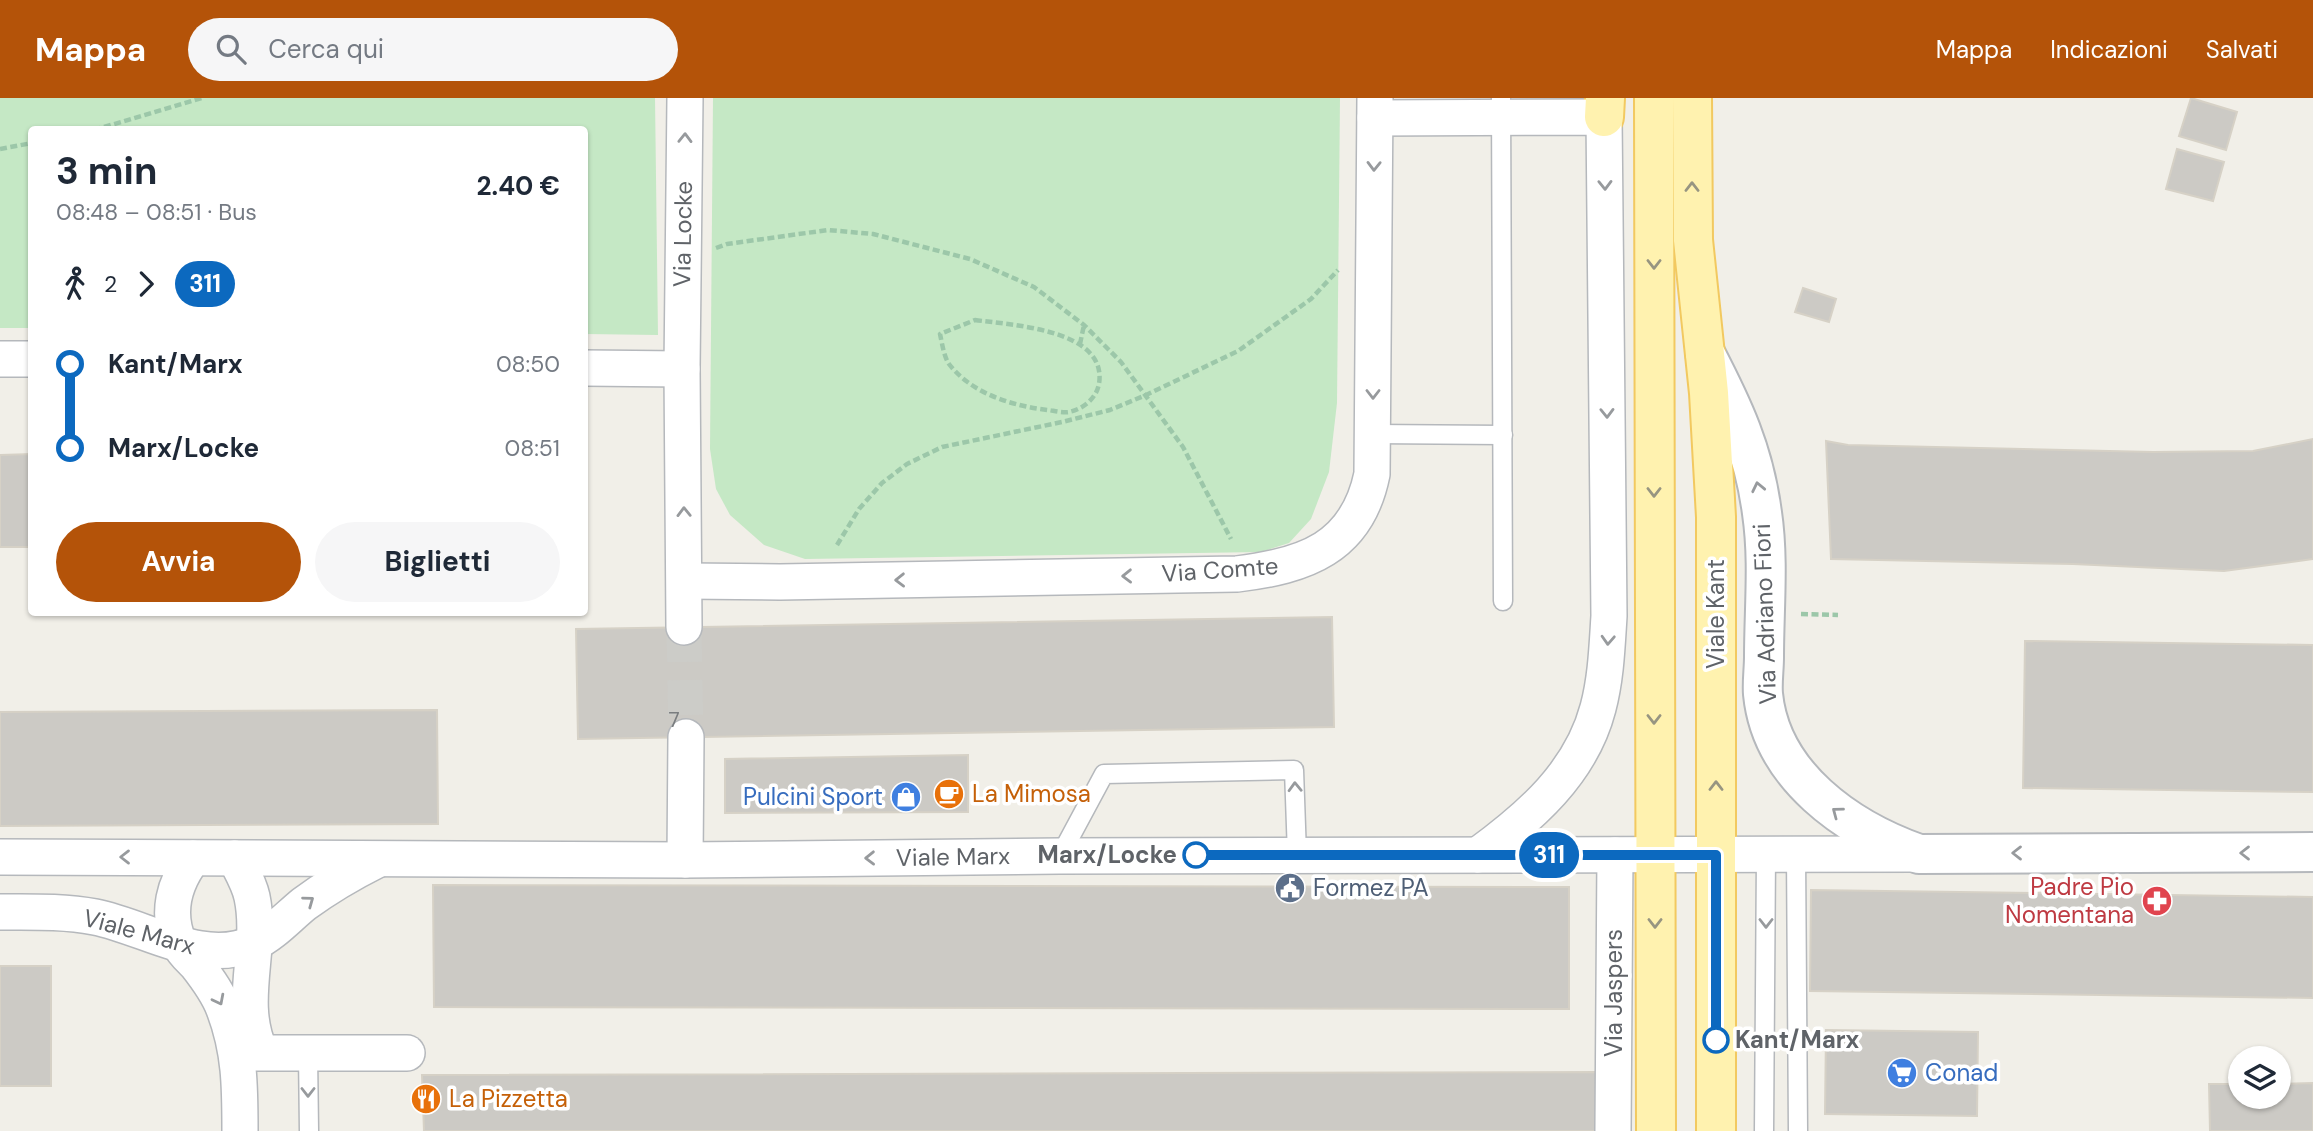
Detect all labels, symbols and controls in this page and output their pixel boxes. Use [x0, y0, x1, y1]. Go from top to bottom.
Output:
search box [188, 18, 678, 81]
text: Mappa [35, 28, 146, 71]
icon: search [212, 30, 250, 68]
text: Cerca qui [268, 32, 384, 66]
text: Mappa [1936, 34, 2012, 65]
text: Indicazioni [2050, 34, 2168, 65]
text: Salvati [2206, 34, 2278, 65]
one-way arrow [677, 132, 693, 143]
text: 3 min [56, 146, 157, 196]
one-way arrow [1366, 161, 1382, 172]
text: 2.40 € [477, 169, 560, 203]
one-way arrow [1597, 180, 1613, 191]
street label: Via Locke [666, 181, 699, 287]
one-way arrow [1684, 182, 1700, 192]
text: 08:48 – 08:51 · Bus [56, 197, 257, 227]
one-way arrow [1646, 259, 1662, 270]
icon: walk [56, 265, 94, 303]
icon: forward [127, 265, 165, 303]
text: 311 [189, 268, 221, 299]
text: 2 [104, 269, 117, 299]
text: Kant/Marx [108, 347, 243, 381]
text: 08:50 [496, 349, 560, 379]
one-way arrow [1365, 389, 1381, 399]
one-way arrow [1599, 408, 1615, 418]
text: Marx/Locke [108, 431, 259, 465]
text: 08:51 [504, 433, 560, 463]
one-way arrow [1751, 481, 1766, 493]
one-way arrow [1646, 487, 1662, 497]
one-way arrow [677, 507, 692, 518]
button: Avvia [56, 522, 301, 602]
button: Biglietti [315, 522, 560, 602]
street label: Via Adriano Fiori [1746, 523, 1783, 705]
street label: Via Comte [1161, 550, 1279, 589]
street label: Viale Kant [1700, 559, 1731, 669]
one-way arrow [1122, 568, 1132, 584]
one-way arrow [894, 572, 905, 587]
one-way arrow [1600, 635, 1615, 646]
house number: 7 [668, 706, 680, 734]
one-way arrow [1646, 714, 1662, 725]
cafe icon: La Mimosa [932, 777, 966, 811]
place label: La Mimosa [972, 778, 1091, 809]
shop icon: Pulcini Sport [889, 780, 923, 814]
place label: Pulcini Sport [743, 781, 883, 812]
one-way arrow [1287, 781, 1302, 792]
one-way arrow [1708, 781, 1724, 791]
one-way arrow [1832, 807, 1845, 820]
line badge: 311 [1509, 832, 1589, 878]
place label: Marx/Locke [1037, 839, 1177, 870]
text: 311 [1533, 839, 1565, 870]
street label: Viale Marx [896, 840, 1010, 873]
marker: Marx/Locke [1183, 842, 1209, 868]
one-way arrow [2012, 845, 2022, 861]
one-way arrow [2239, 845, 2250, 861]
one-way arrow [119, 849, 129, 865]
one-way arrow [865, 850, 875, 866]
public building icon: Formez PA [1273, 871, 1307, 905]
place label: Padre Pio Nomentana [2005, 871, 2134, 930]
place label: Formez PA [1313, 872, 1429, 903]
pharmacy icon: Padre Pio Nomentana [2140, 884, 2174, 918]
one-way arrow [301, 897, 314, 909]
street label: Viale Marx [80, 902, 198, 961]
one-way arrow [1647, 918, 1662, 929]
one-way arrow [1758, 918, 1774, 928]
street label: Via Jaspers [1598, 929, 1629, 1057]
one-way arrow [211, 993, 224, 1005]
place label: Kant/Marx [1735, 1024, 1860, 1055]
marker: Kant/Marx [1703, 1027, 1729, 1053]
map controls [2228, 1046, 2291, 1109]
button: layers [2228, 1046, 2291, 1109]
supermarket icon: Conad [1885, 1056, 1919, 1090]
place label: Conad [1925, 1057, 1998, 1088]
restaurant icon: La Pizzetta [409, 1082, 443, 1116]
place label: La Pizzetta [449, 1083, 568, 1114]
one-way arrow [300, 1087, 316, 1098]

